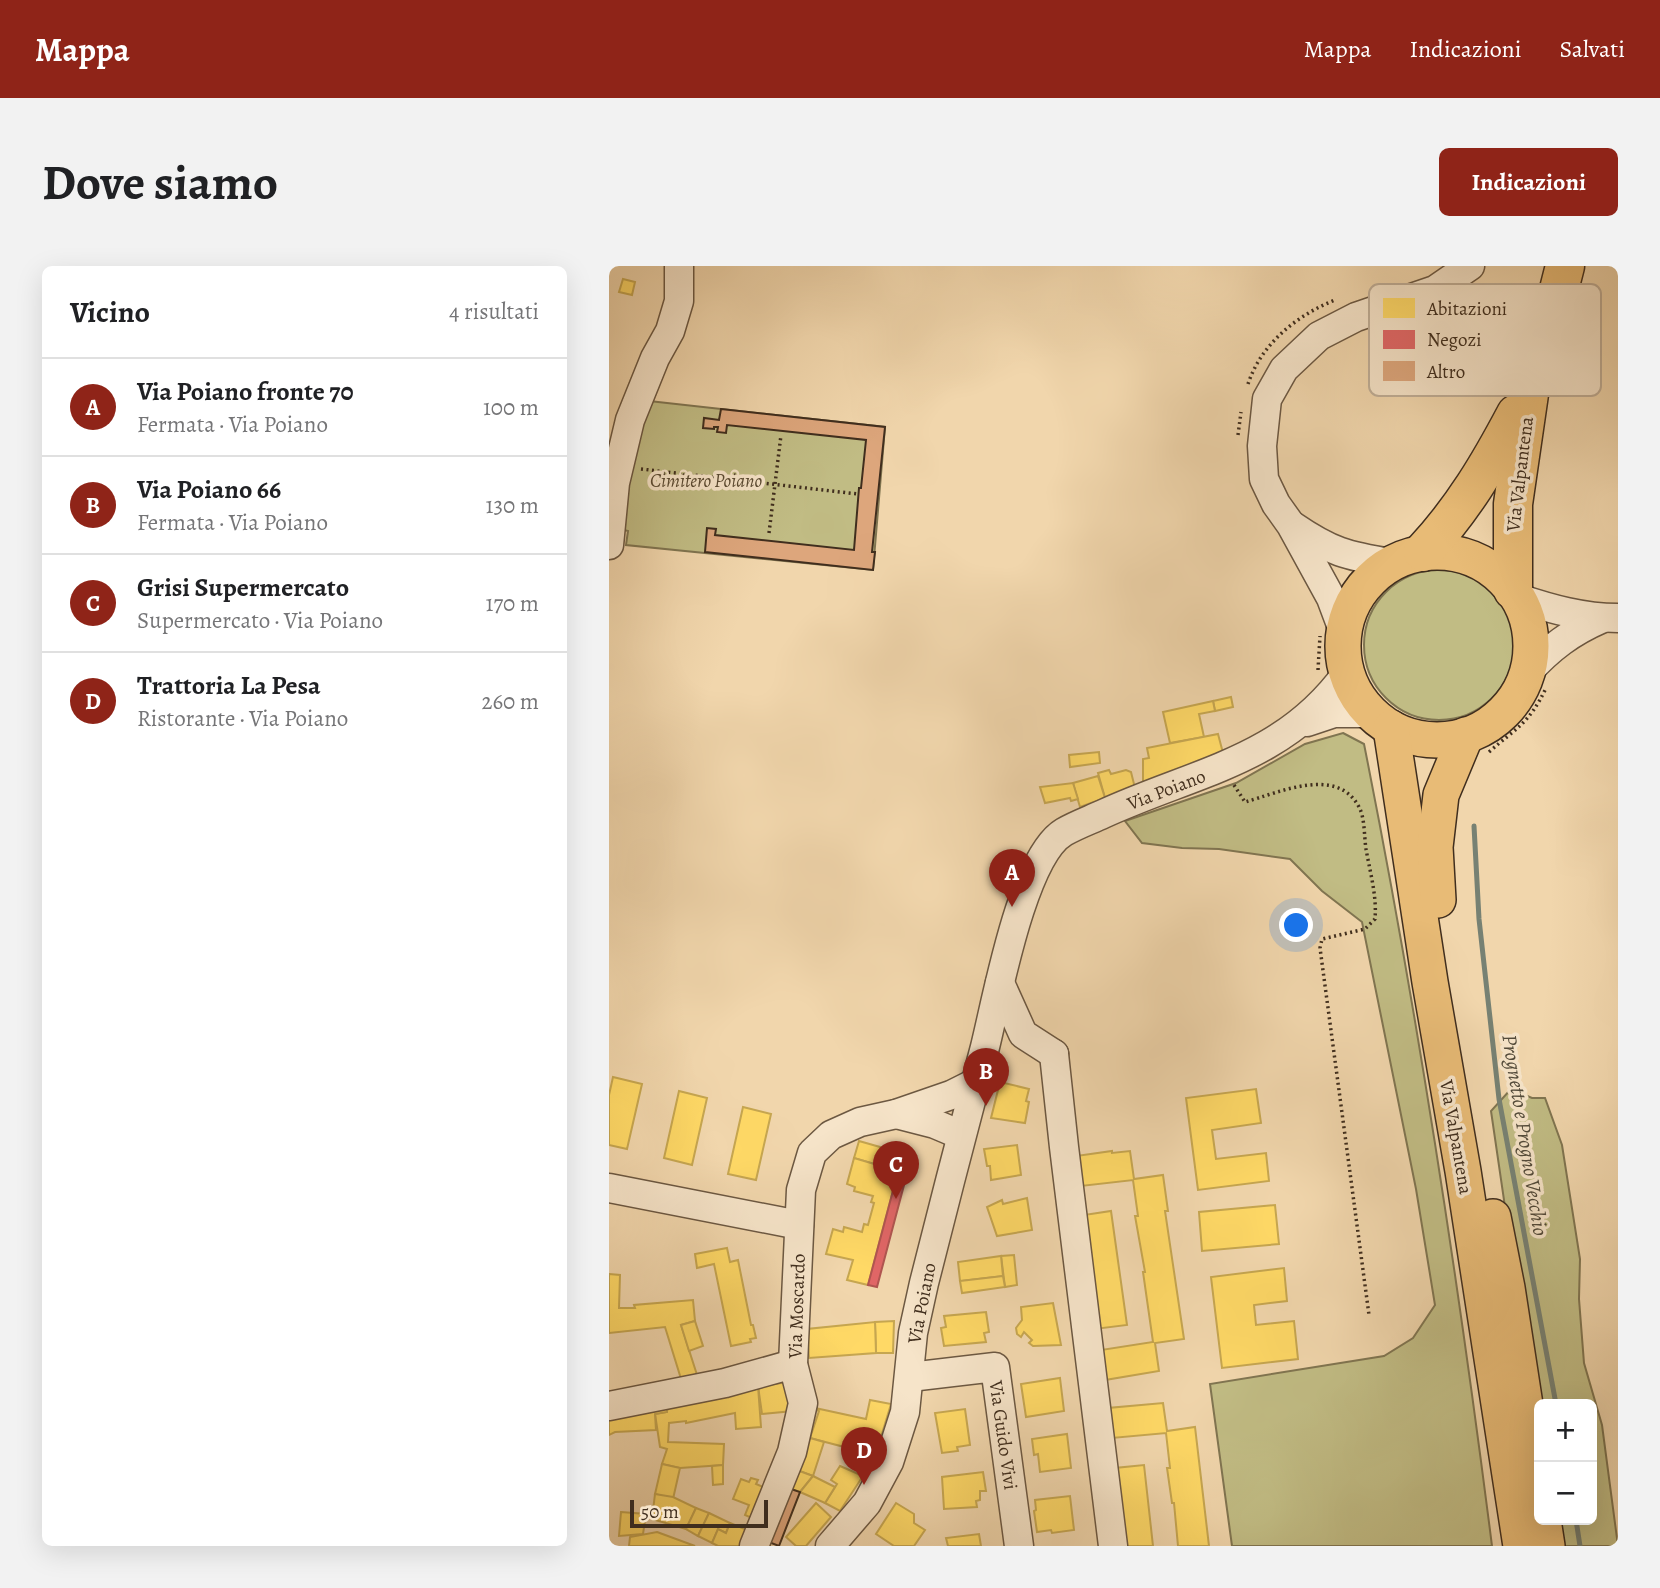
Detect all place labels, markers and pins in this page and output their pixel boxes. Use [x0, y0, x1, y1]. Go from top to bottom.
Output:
pin: A [989, 849, 1035, 907]
pin: B [963, 1048, 1009, 1106]
pin: C [873, 1141, 919, 1199]
pin: D [841, 1427, 887, 1485]

